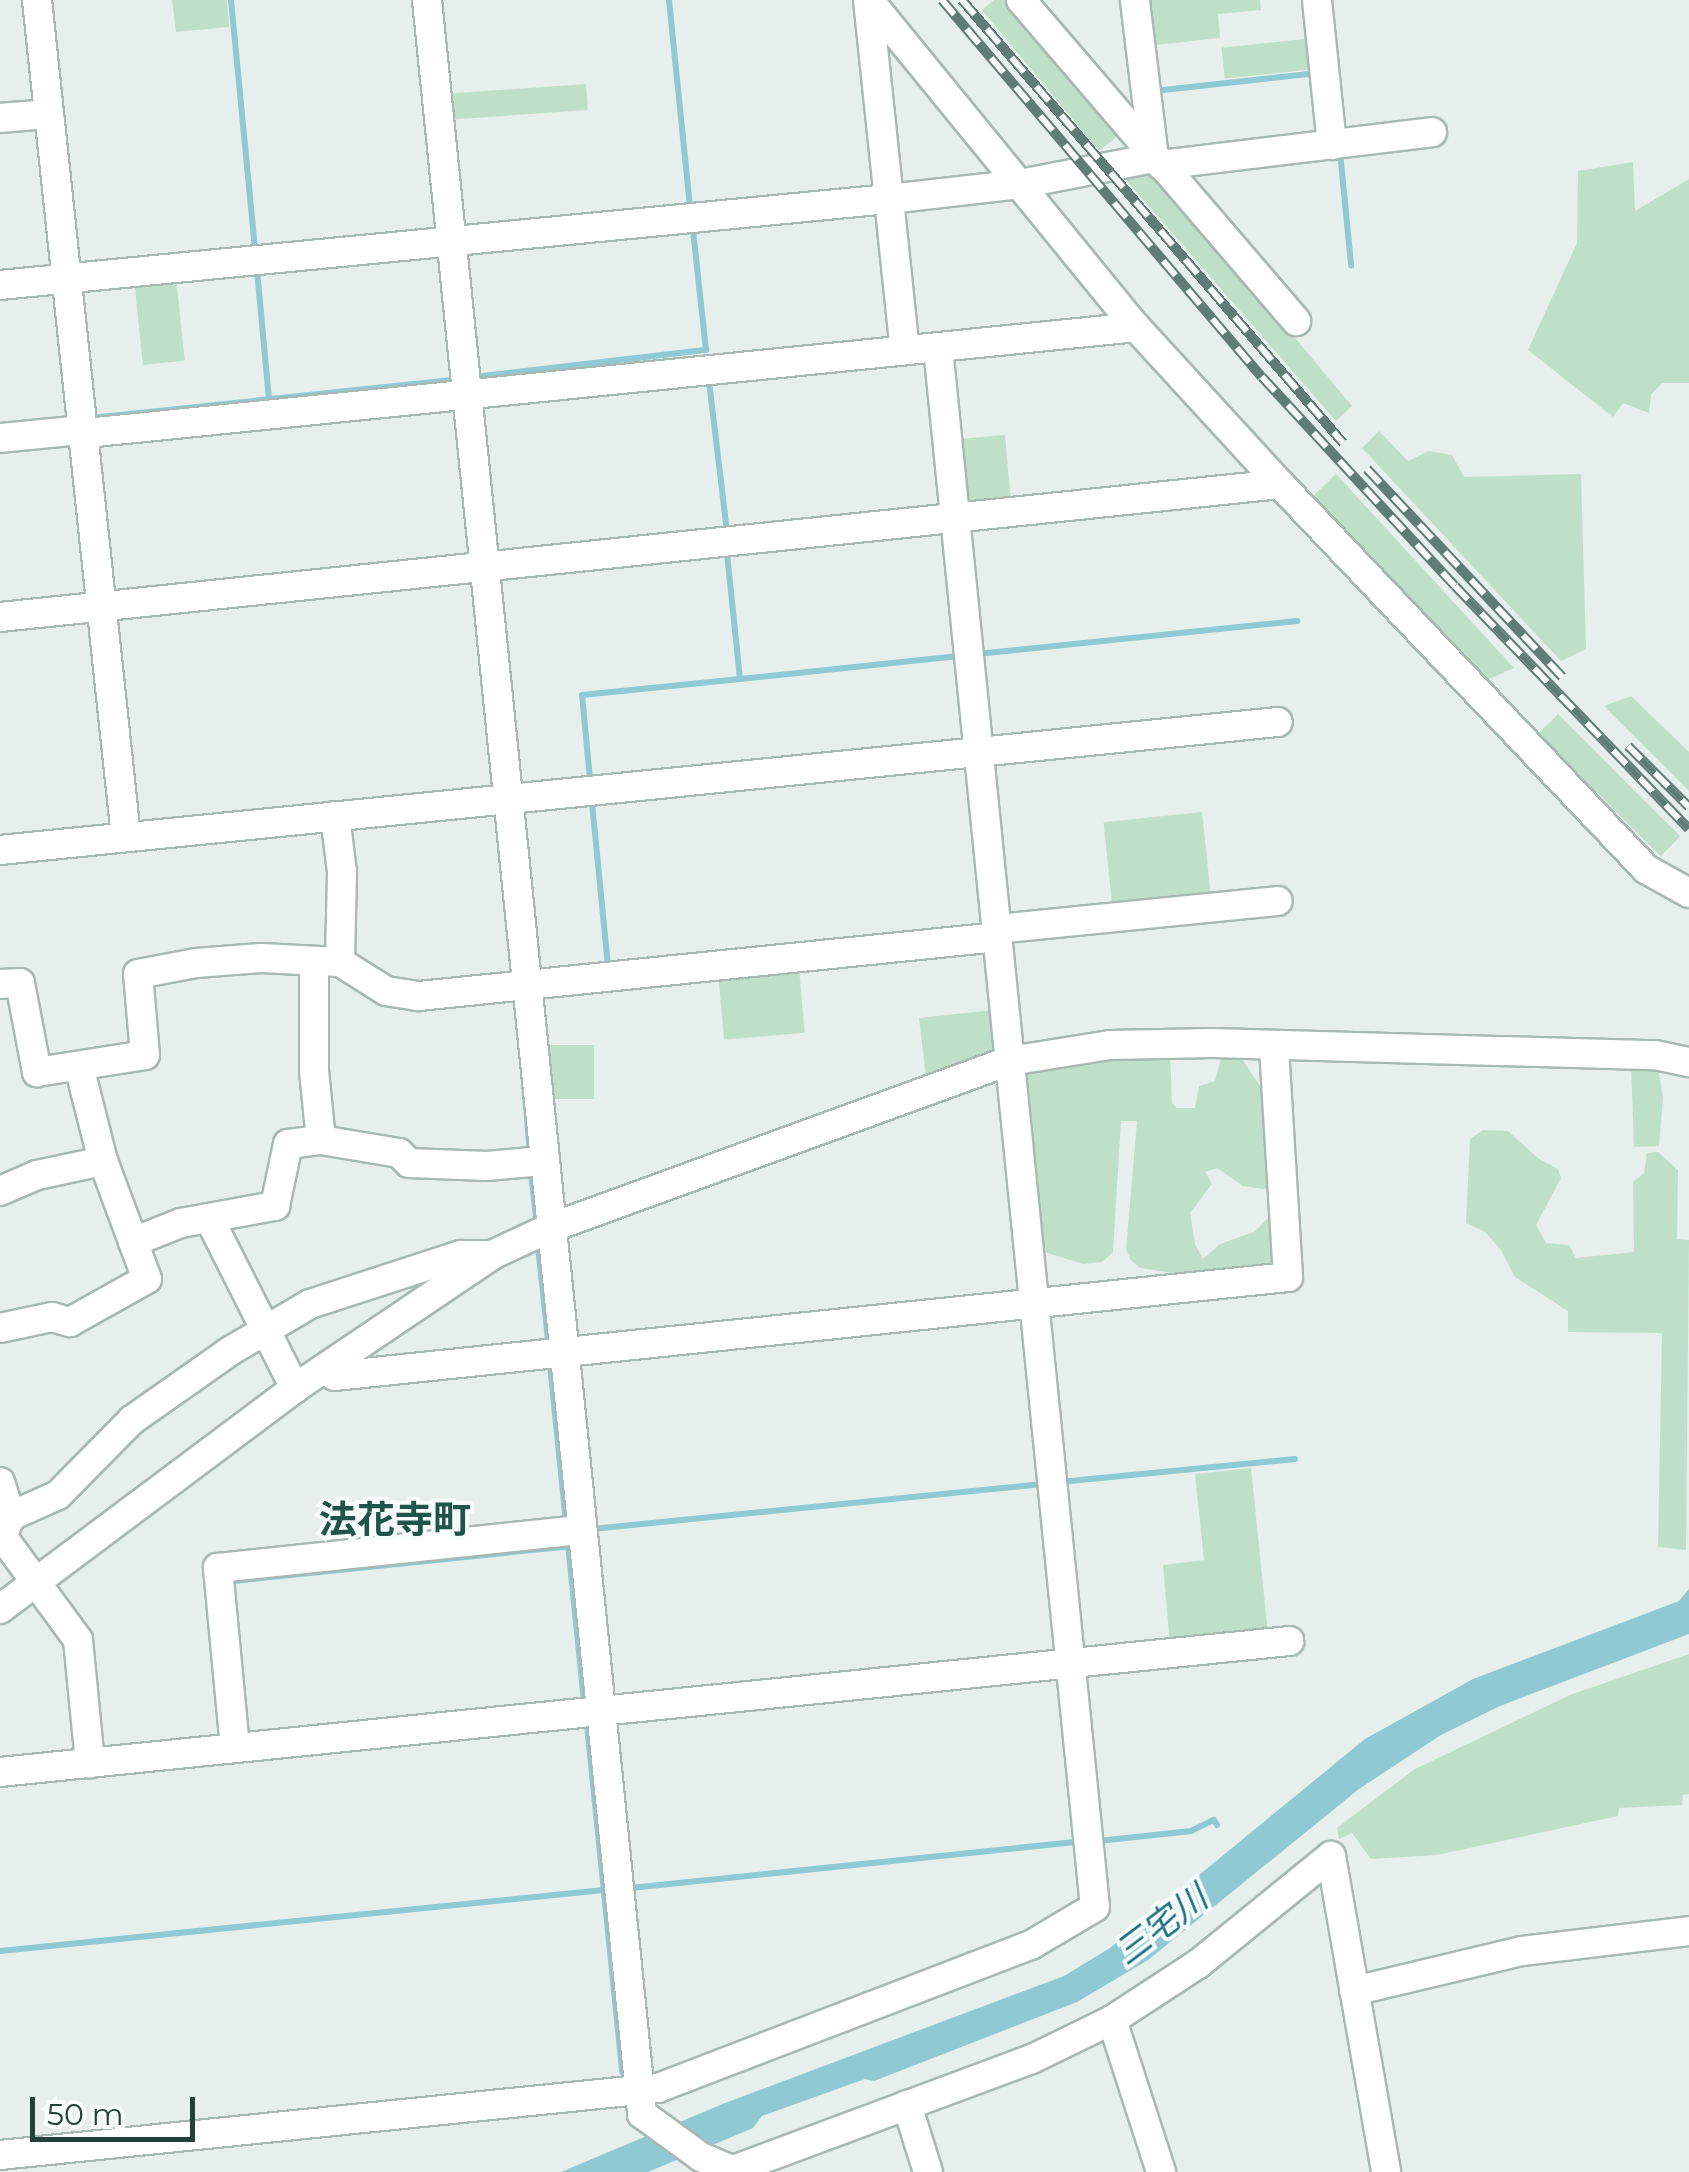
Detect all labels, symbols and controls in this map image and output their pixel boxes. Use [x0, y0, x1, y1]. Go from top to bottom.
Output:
district label: 法花寺町 [319, 1497, 471, 1543]
water label: 三宅川 [1106, 1877, 1216, 1973]
scale bar [35, 2077, 200, 2139]
text: 50 m [47, 2096, 124, 2133]

